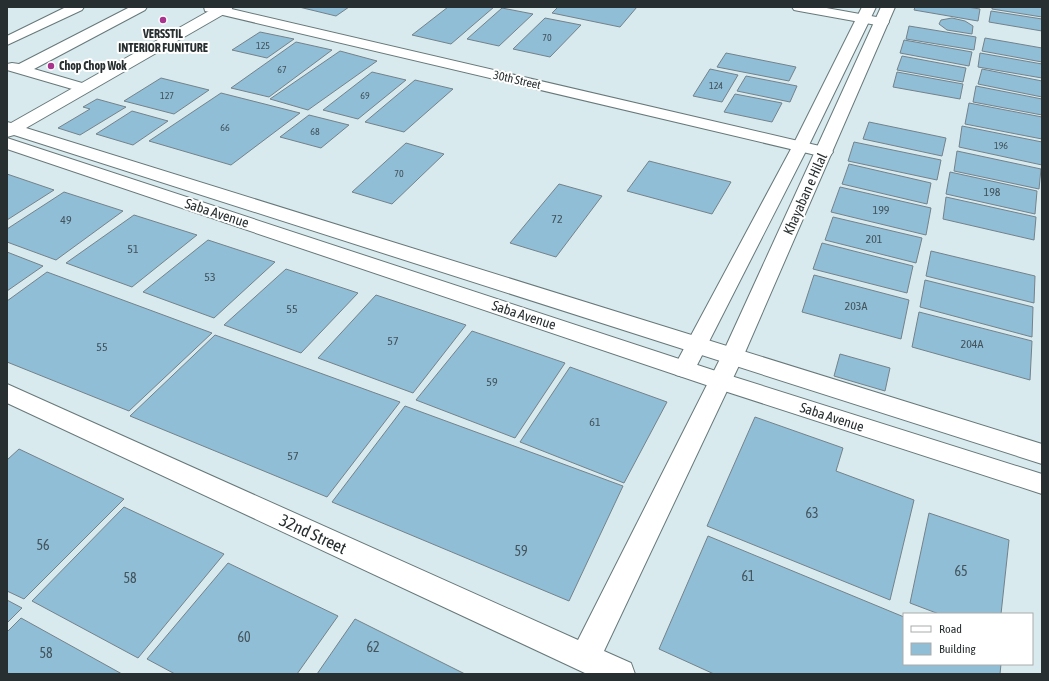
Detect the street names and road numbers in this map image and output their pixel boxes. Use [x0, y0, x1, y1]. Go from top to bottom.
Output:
street label: 30th Street [492, 68, 543, 92]
street label: Khayaban e Hilal [780, 150, 830, 237]
street label: Saba Avenue [183, 195, 251, 231]
street label: Saba Avenue [490, 297, 558, 333]
street label: Saba Avenue [798, 399, 866, 435]
street label: 32nd Street [276, 510, 350, 558]

